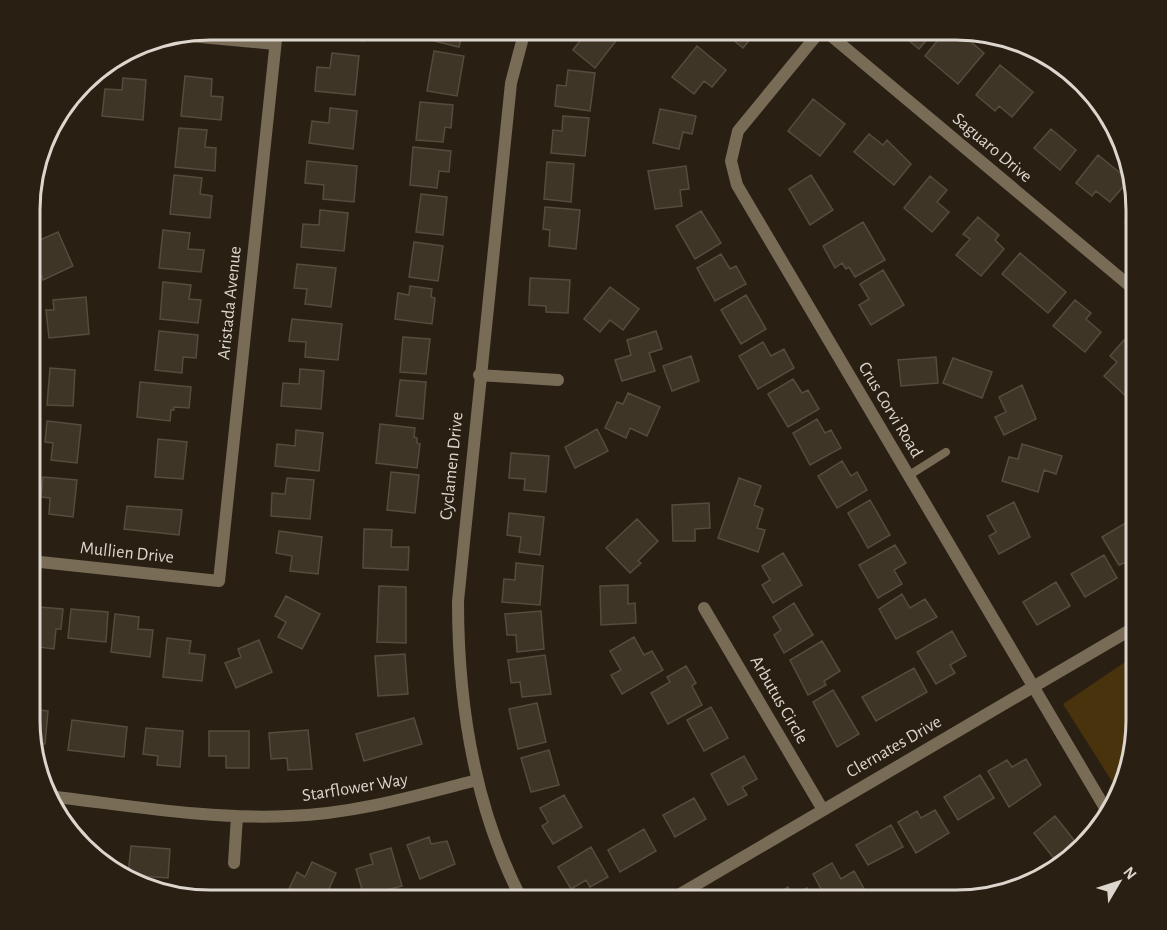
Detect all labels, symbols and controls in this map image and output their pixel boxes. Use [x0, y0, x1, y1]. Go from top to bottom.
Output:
street label: Saguaro Drive [949, 110, 1035, 186]
street label: Aristada Avenue [215, 245, 245, 361]
street label: Crus Corvi Road [854, 359, 926, 461]
street label: Cyclamen Drive [437, 411, 467, 521]
street label: Mullien Drive [79, 539, 175, 567]
street label: Arbutus Circle [747, 653, 811, 747]
street label: Clernates Drive [843, 713, 945, 781]
street label: Starflower Way [301, 771, 409, 805]
north arrow [1089, 852, 1149, 912]
text: N [1120, 864, 1140, 883]

